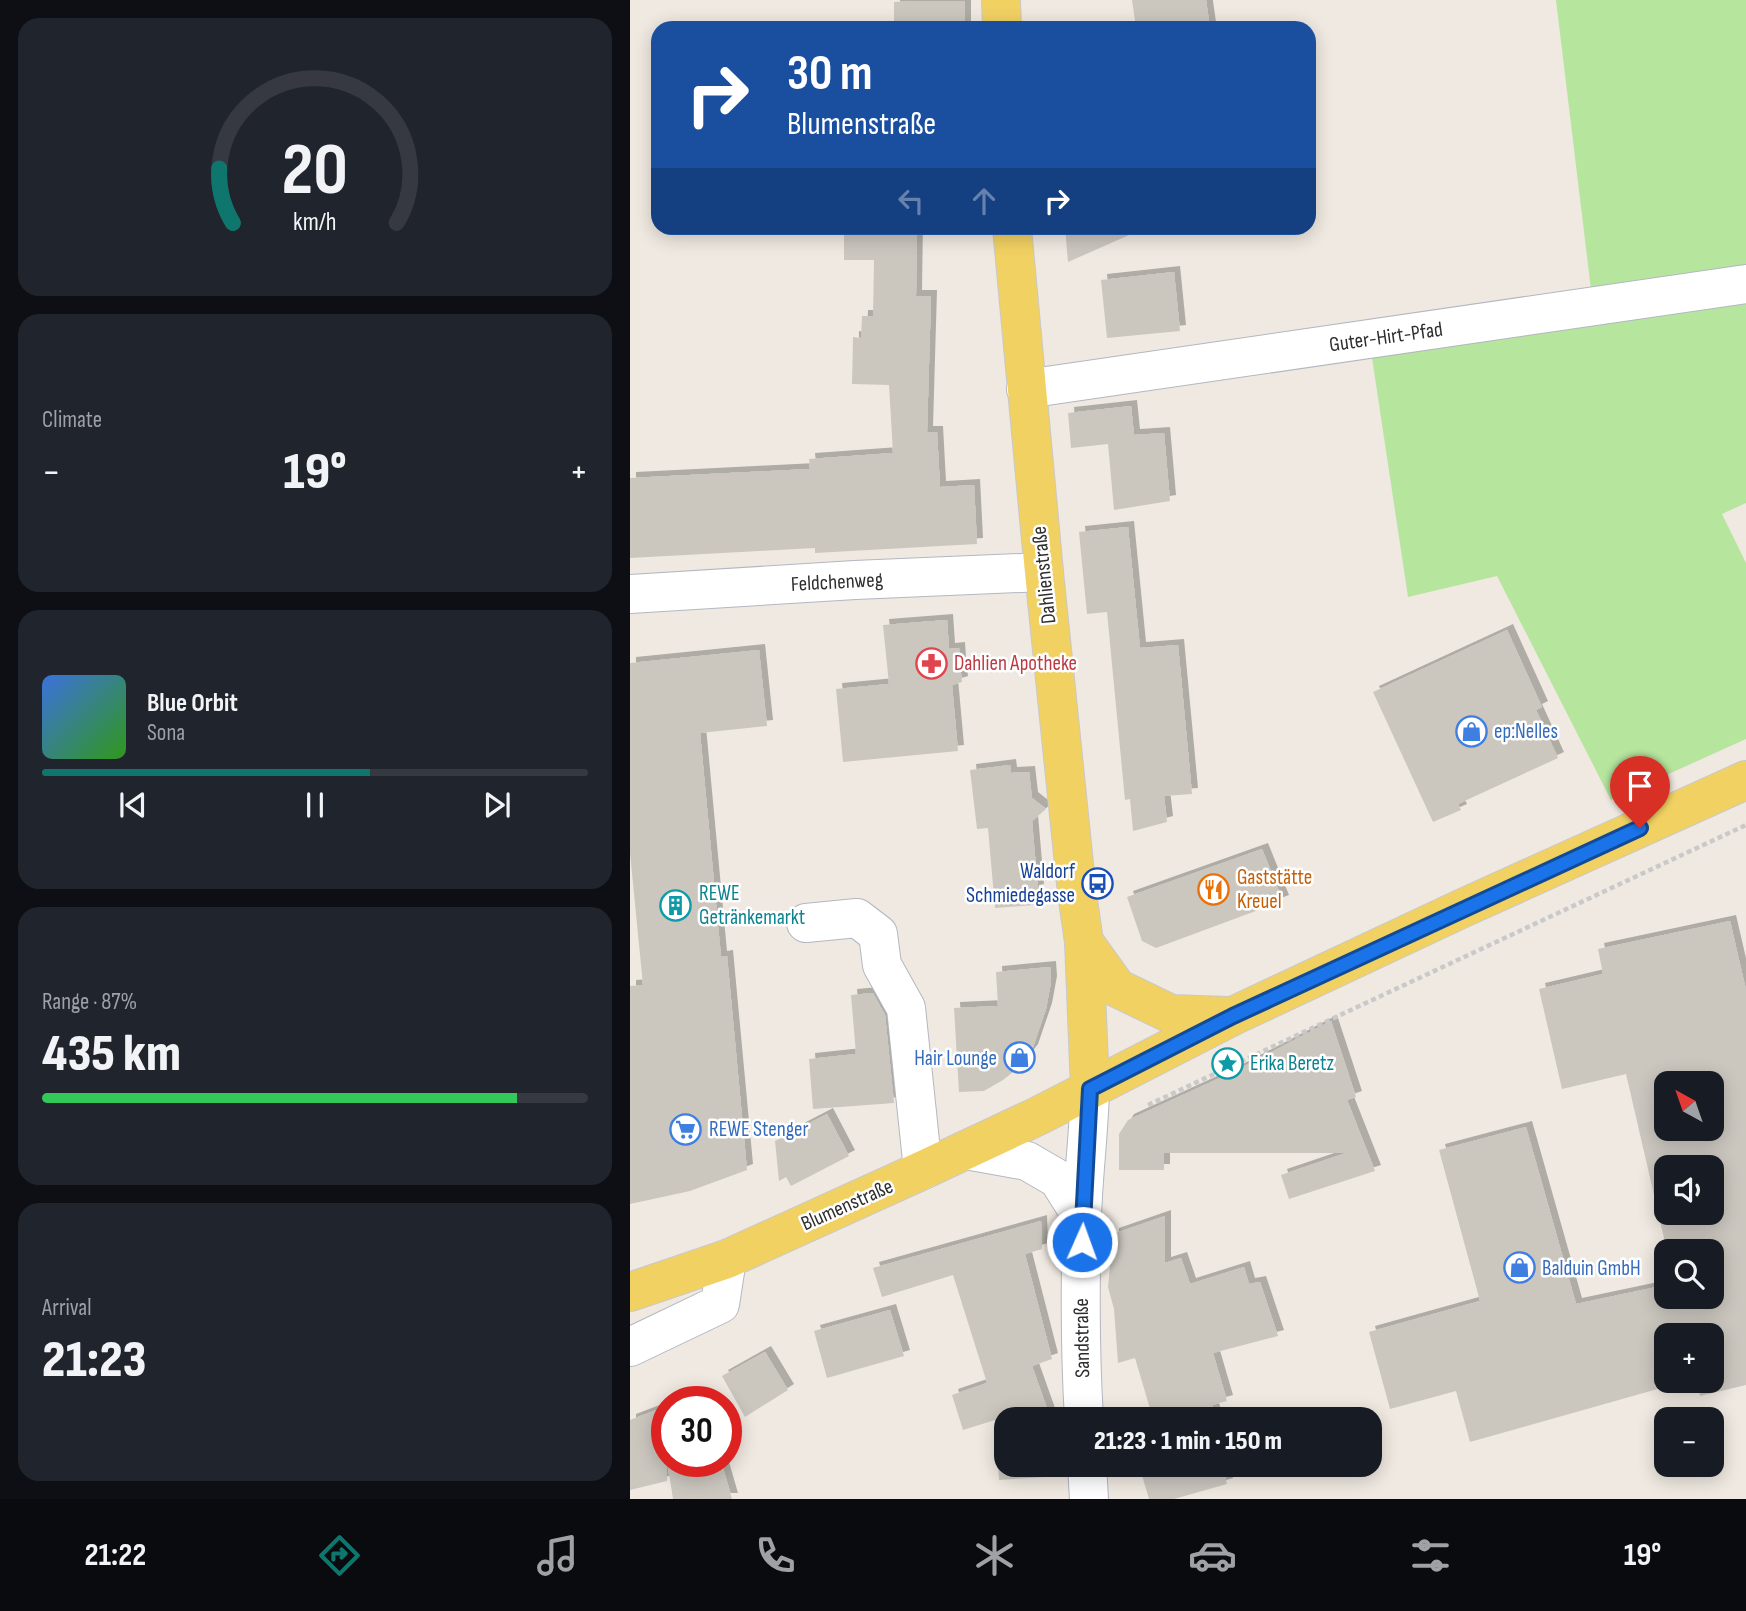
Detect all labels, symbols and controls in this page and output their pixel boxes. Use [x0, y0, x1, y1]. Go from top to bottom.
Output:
text: 30 m [787, 45, 872, 104]
icon: right [672, 49, 763, 140]
text: Blumenstraße [787, 105, 936, 144]
text: 20 [282, 127, 348, 215]
icon: left [892, 182, 930, 220]
icon: ahead [965, 182, 1003, 220]
icon: right [1038, 182, 1076, 220]
text: km/h [293, 207, 337, 238]
street label: Guter-Hirt-Pfad [1328, 317, 1444, 357]
text: Climate [42, 406, 102, 434]
text: 19° [283, 441, 347, 504]
text: − [42, 450, 61, 495]
text: + [569, 450, 588, 495]
street label: Dahlienstraße [1026, 525, 1062, 625]
street label: Feldchenweg [790, 567, 884, 597]
pharmacy icon: Dahlien Apotheke [914, 646, 948, 680]
place label: Dahlien Apotheke [954, 651, 1077, 676]
text: Blue Orbit [147, 688, 238, 719]
shop icon: ep:Nelles [1454, 714, 1488, 748]
text: Sona [147, 719, 185, 747]
place label: ep:Nelles [1494, 719, 1558, 744]
pin [1610, 756, 1670, 828]
icon: arrive [1621, 767, 1659, 805]
icon: previous [114, 786, 152, 824]
icon: pause [296, 786, 334, 824]
icon: next [478, 786, 516, 824]
place label: Waldorf Schmiedegasse [966, 859, 1076, 908]
place label: Gaststätte Kreuel [1237, 865, 1312, 914]
bus stop icon: Waldorf Schmiedegasse [1081, 866, 1115, 900]
restaurant icon: Gaststätte Kreuel [1197, 872, 1231, 906]
place label: REWE Getränkemarkt [699, 881, 805, 930]
building icon: REWE Getränkemarkt [659, 888, 693, 922]
text: Range · 87% [42, 988, 137, 1016]
text: 435 km [42, 1023, 181, 1086]
shop icon: Hair Lounge [1003, 1041, 1037, 1075]
place label: Hair Lounge [914, 1046, 997, 1071]
place icon: Erika Beretz [1210, 1046, 1244, 1080]
place label: Erika Beretz [1250, 1051, 1334, 1076]
north arrow [1654, 1071, 1724, 1141]
map controls [1654, 1071, 1724, 1477]
supermarket icon: REWE Stenger [669, 1112, 703, 1146]
place label: REWE Stenger [709, 1117, 808, 1142]
button: sound [1654, 1155, 1724, 1225]
street label: Blumenstraße [797, 1174, 897, 1236]
position arrow [1045, 1205, 1119, 1279]
button: search [1654, 1239, 1724, 1309]
shop icon: Balduin GmbH [1502, 1251, 1536, 1285]
place label: Balduin GmbH [1542, 1256, 1641, 1281]
text: Arrival [42, 1294, 91, 1322]
street label: Sandstraße [1069, 1298, 1095, 1378]
button: + [1654, 1323, 1724, 1393]
text: 21:23 [42, 1329, 147, 1392]
speed limit sign: 30 [651, 1386, 742, 1477]
button: − [1654, 1407, 1724, 1477]
text: 21:23 · 1 min · 150 m [1094, 1426, 1282, 1457]
icon: directions [315, 1531, 364, 1580]
icon: music [533, 1531, 582, 1580]
icon: phone [751, 1531, 800, 1580]
icon: climate [970, 1531, 1019, 1580]
icon: car [1188, 1531, 1237, 1580]
icon: filters [1406, 1531, 1455, 1580]
text: 21:22 [85, 1536, 146, 1575]
text: 19° [1624, 1536, 1661, 1575]

